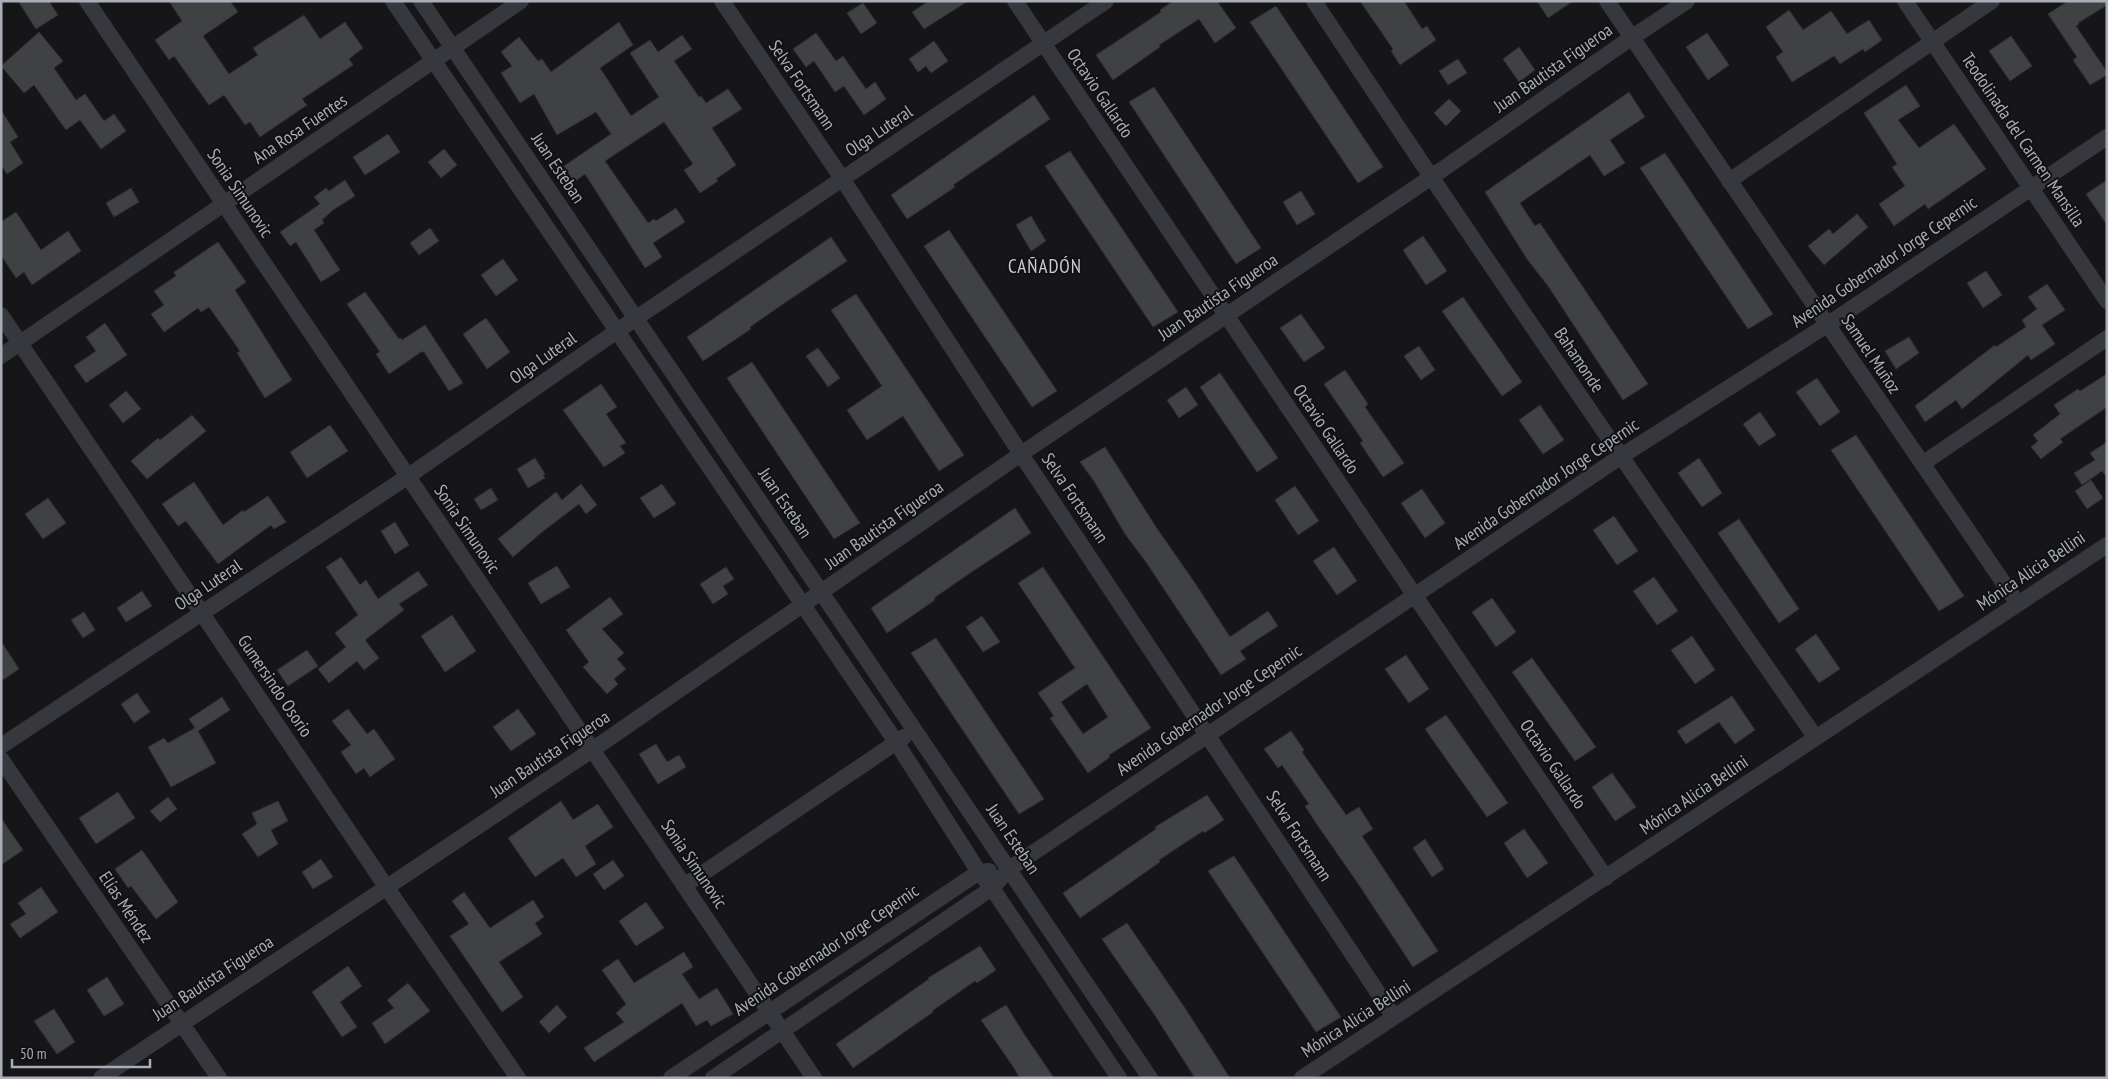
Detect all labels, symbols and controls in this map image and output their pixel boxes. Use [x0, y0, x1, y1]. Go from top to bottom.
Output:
street label: Juan Bautista Figueroa [1488, 18, 1617, 118]
street label: Selva Fortsmann [764, 35, 841, 134]
street label: Octavio Gallardo [1062, 44, 1139, 142]
street label: Teodolinada del Carmen Mansilla [1956, 48, 2090, 231]
street label: Ana Rosa Fuentes [248, 89, 351, 169]
street label: Olga Luteral [841, 99, 918, 161]
street label: Juan Esteban [526, 127, 590, 207]
street label: Sonia Simunovic [202, 144, 279, 242]
street label: Avenida Gobernador Jorge Cepernic [1787, 191, 1981, 332]
street label: Juan Bautista Figueroa [1153, 248, 1282, 346]
district label: CAÑADÓN [1008, 254, 1082, 278]
street label: Samuel Muñoz [1836, 310, 1906, 398]
street label: Bahamonde [1549, 323, 1609, 397]
street label: Olga Luteral [505, 326, 581, 389]
street label: Octavio Gallardo [1288, 380, 1365, 478]
street label: Avenida Gobernador Jorge Cepernic [1449, 413, 1643, 554]
street label: Selva Fortsmann [1037, 448, 1114, 547]
street label: Juan Esteban [753, 462, 817, 542]
street label: Juan Bautista Figueroa [819, 475, 948, 575]
street label: Sonia Simunovic [429, 480, 506, 578]
street label: Mónica Alicia Bellini [1972, 526, 2089, 615]
street label: Olga Luteral [170, 553, 247, 615]
street label: Gumersindo Osorio [233, 630, 318, 741]
street label: Avenida Gobernador Jorge Cepernic [1112, 639, 1306, 780]
street label: Juan Bautista Figueroa [485, 705, 614, 803]
street label: Octavio Gallardo [1515, 715, 1592, 813]
street label: Mónica Alicia Bellini [1635, 750, 1752, 839]
street label: Selva Fortsmann [1262, 786, 1337, 885]
street label: Juan Esteban [981, 798, 1045, 878]
street label: Sonia Simunovic [656, 815, 733, 913]
street label: Elías Méndez [94, 867, 159, 947]
street label: Avenida Gobernador Jorge Cepernic [729, 879, 923, 1020]
street label: Juan Bautista Figueroa [147, 930, 278, 1026]
street label: Mónica Alicia Bellini [1297, 975, 1415, 1063]
scale bar [12, 1036, 150, 1068]
text: 50 m [20, 1044, 46, 1063]

